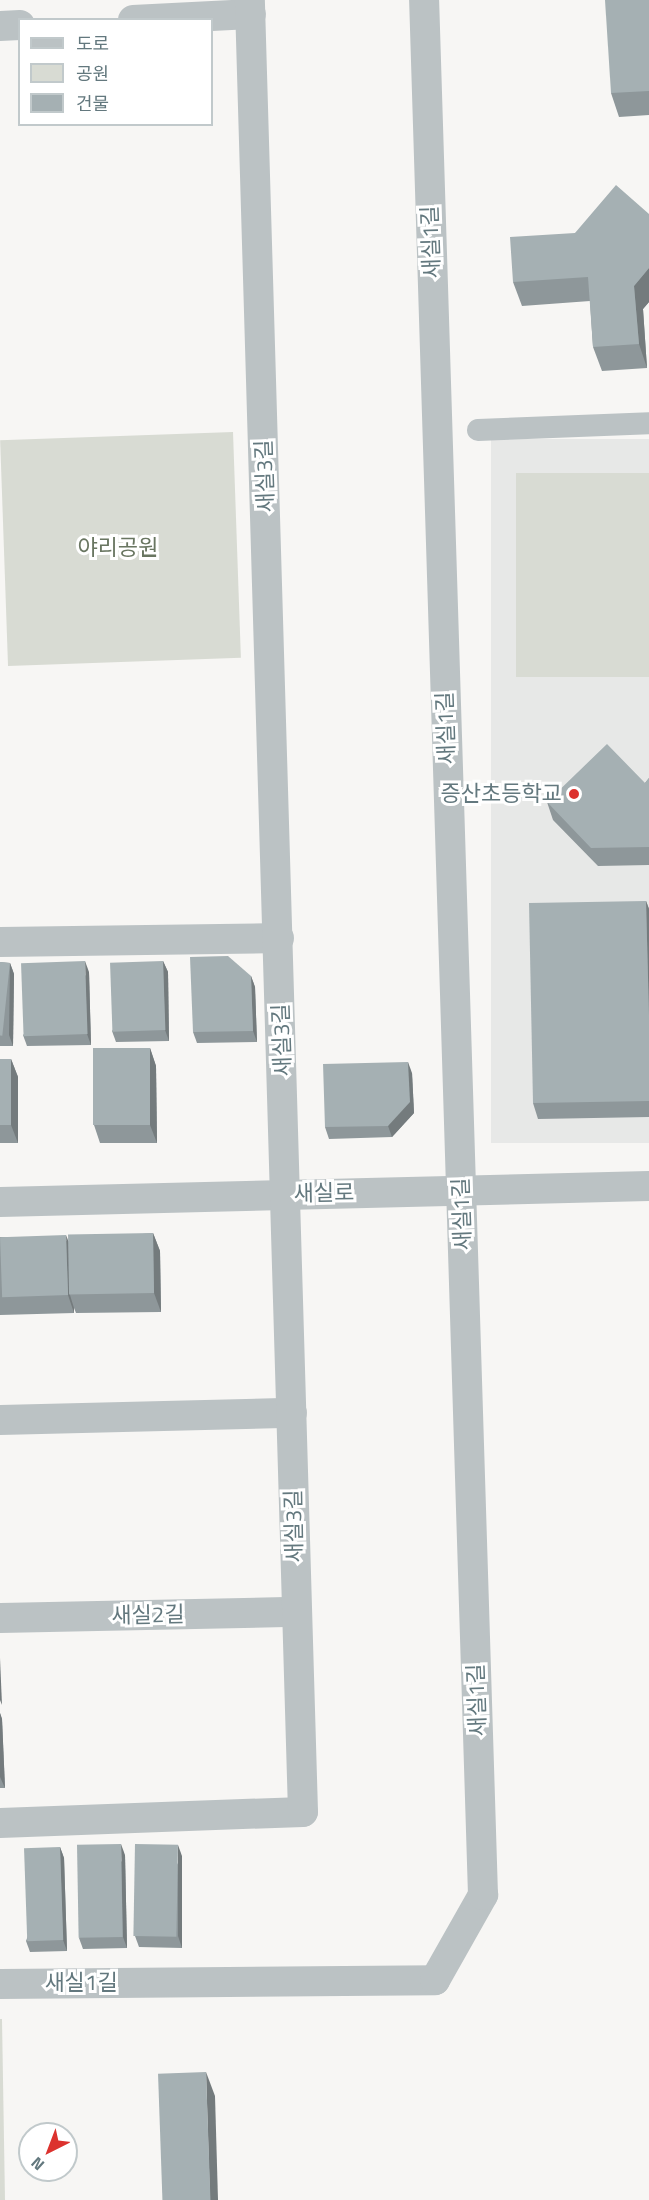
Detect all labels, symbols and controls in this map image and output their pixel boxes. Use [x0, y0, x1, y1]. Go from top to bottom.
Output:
legend [18, 18, 213, 126]
text: 도로 [76, 30, 109, 57]
text: 공원 [76, 60, 109, 87]
text: 건물 [76, 90, 109, 117]
street label: 새실1길 [417, 205, 445, 279]
street label: 새실3길 [251, 439, 279, 513]
park label: 야리공원 [78, 535, 158, 561]
street label: 새실1길 [432, 691, 460, 765]
place label: 증산초등학교 [441, 781, 562, 807]
marker: 증산초등학교 [567, 787, 581, 801]
street label: 새실3길 [268, 1003, 296, 1077]
street label: 새실1길 [448, 1177, 476, 1251]
street label: 새실로 [293, 1179, 355, 1207]
street label: 새실3길 [280, 1489, 308, 1563]
street label: 새실2길 [111, 1601, 185, 1629]
street label: 새실1길 [463, 1663, 491, 1737]
street label: 새실1길 [44, 1970, 118, 1996]
north arrow [18, 2122, 78, 2182]
text: N [25, 2151, 49, 2177]

